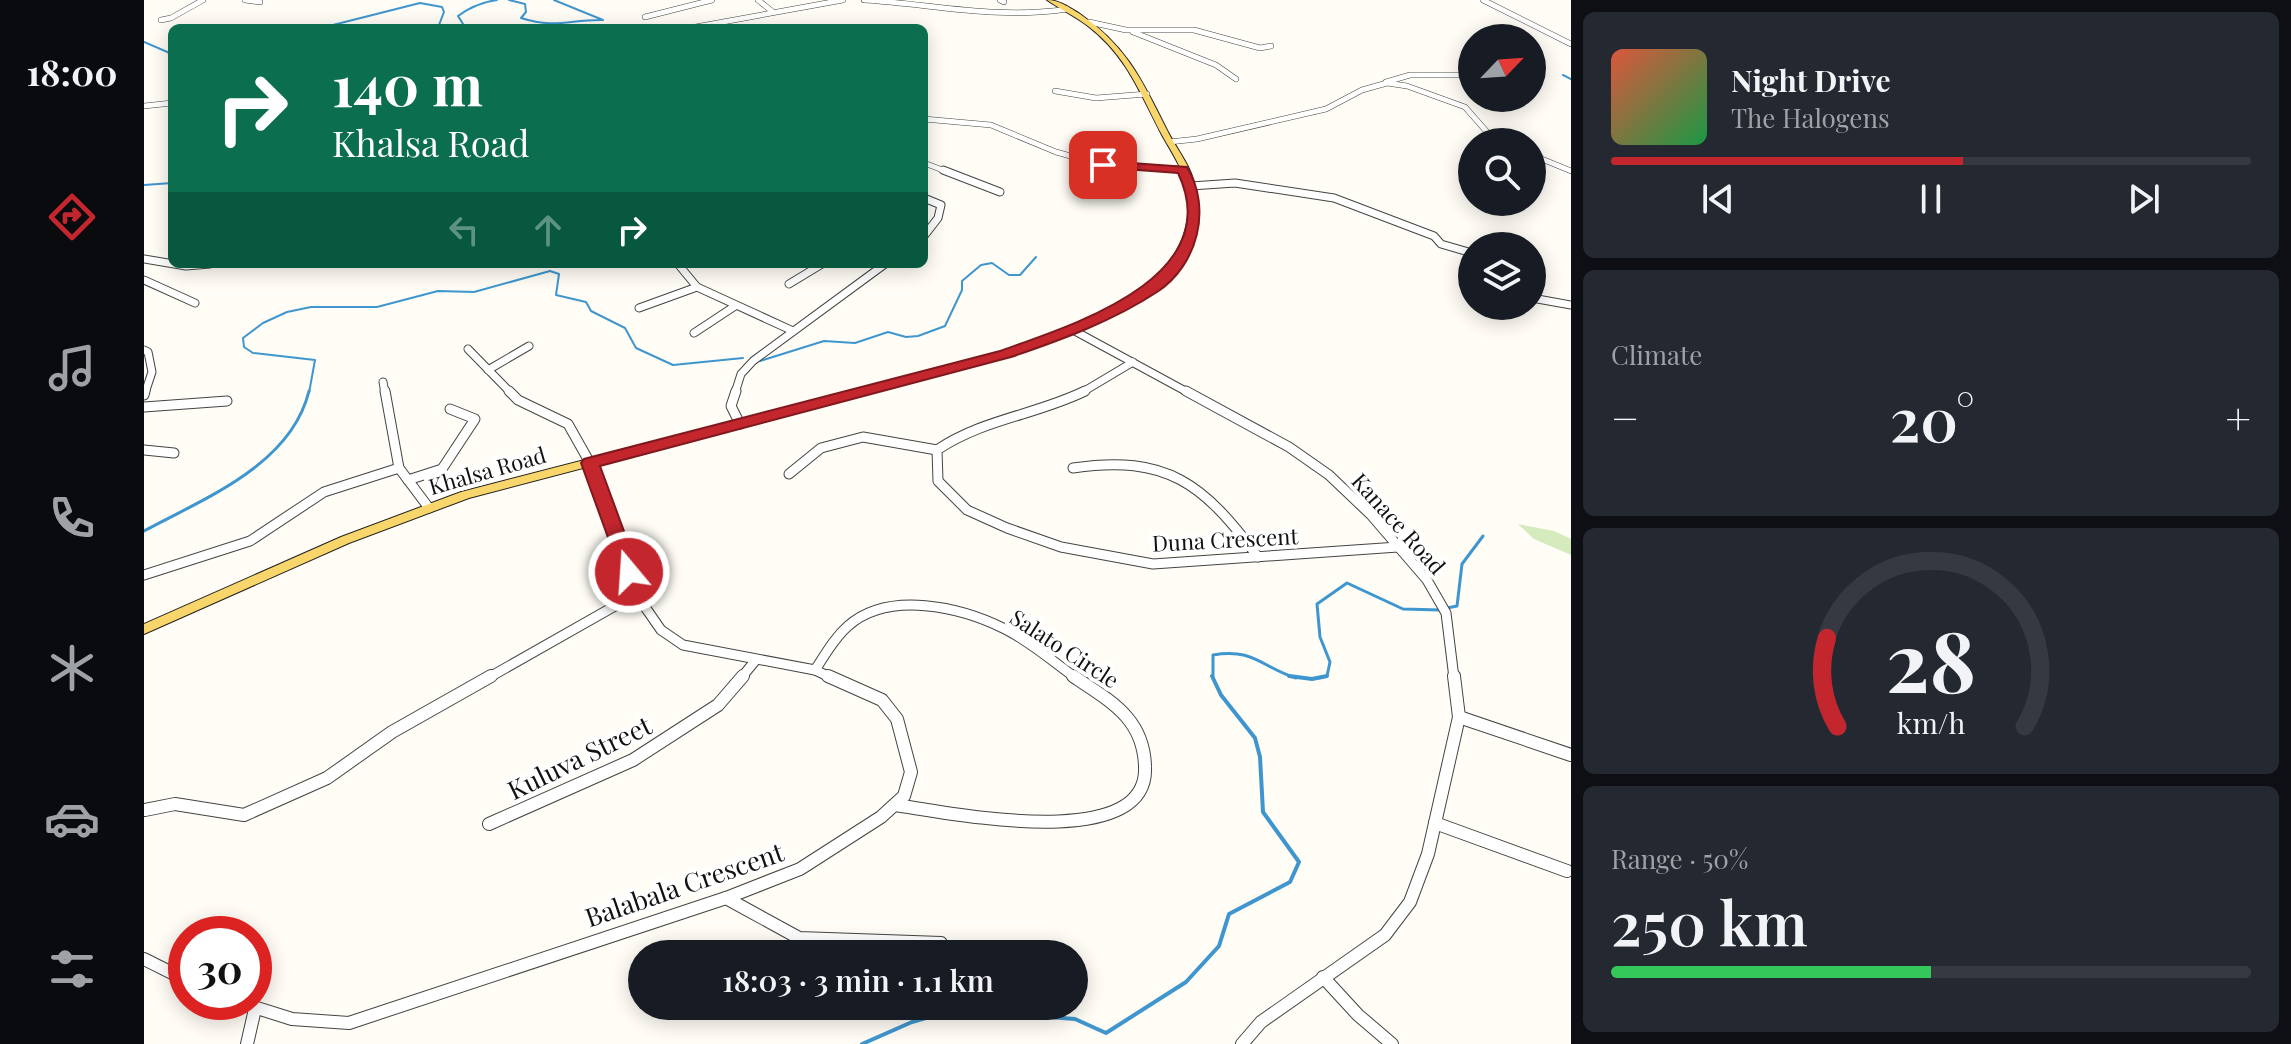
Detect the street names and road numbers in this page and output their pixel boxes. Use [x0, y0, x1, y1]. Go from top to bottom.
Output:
street label: Khalsa Road [425, 439, 549, 501]
street label: Kanace Road [1345, 466, 1453, 580]
street label: Duna Crescent [1151, 520, 1300, 558]
street label: Salato Circle [1005, 602, 1125, 694]
street label: Kuluva Street [501, 707, 658, 807]
street label: Balabala Crescent [580, 833, 789, 934]

